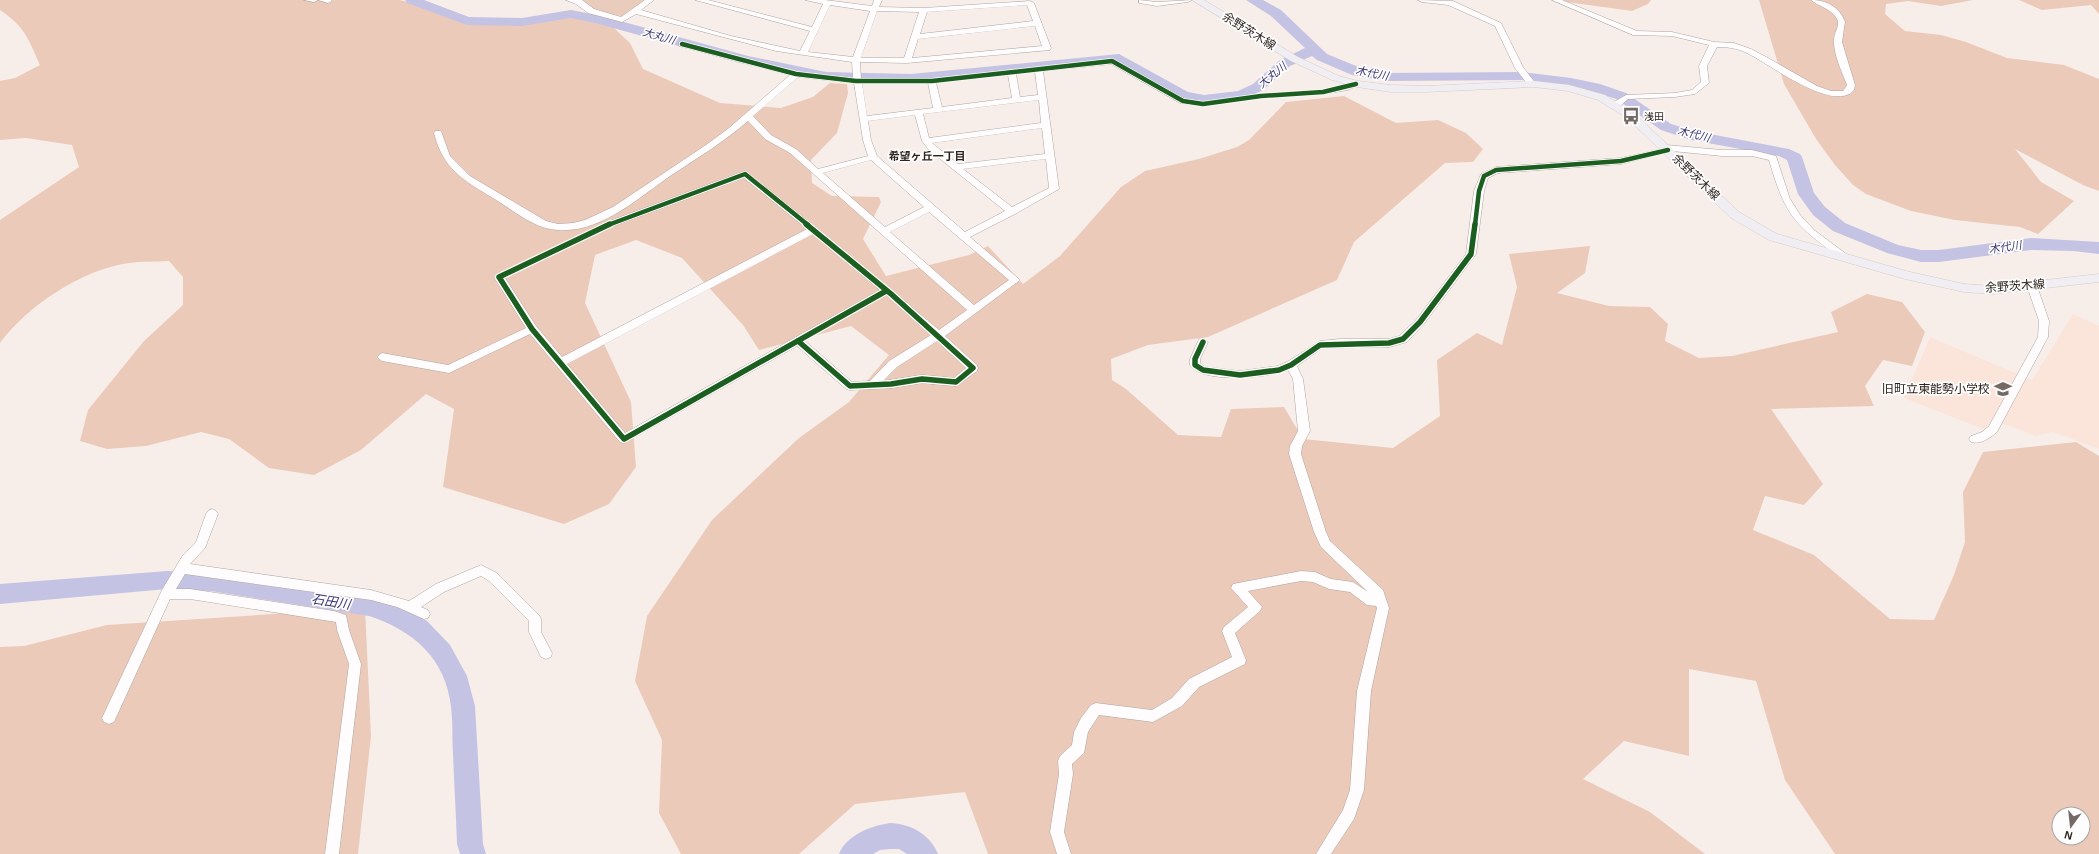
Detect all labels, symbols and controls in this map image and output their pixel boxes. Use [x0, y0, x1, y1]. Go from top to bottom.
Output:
street label: 余野茨木線 [1220, 9, 1278, 53]
water label: 大丸川 [641, 26, 677, 47]
water label: 大丸川 [1255, 59, 1289, 90]
water label: 木代川 [1355, 64, 1390, 82]
bus stop icon: 浅田 [1621, 106, 1641, 126]
place label: 浅田 [1644, 111, 1664, 122]
water label: 木代川 [1677, 124, 1712, 144]
district label: 希望ヶ丘一丁目 [889, 150, 966, 162]
street label: 余野茨木線 [1670, 151, 1722, 203]
water label: 木代川 [1988, 239, 2023, 255]
street label: 余野茨木線 [1985, 277, 2045, 295]
school or university icon: 旧町立東能勢小学校 [1993, 379, 2013, 399]
place label: 旧町立東能勢小学校 [1882, 382, 1990, 396]
water label: 石田川 [310, 591, 353, 612]
north arrow [2051, 806, 2091, 846]
text: N [2063, 829, 2074, 842]

